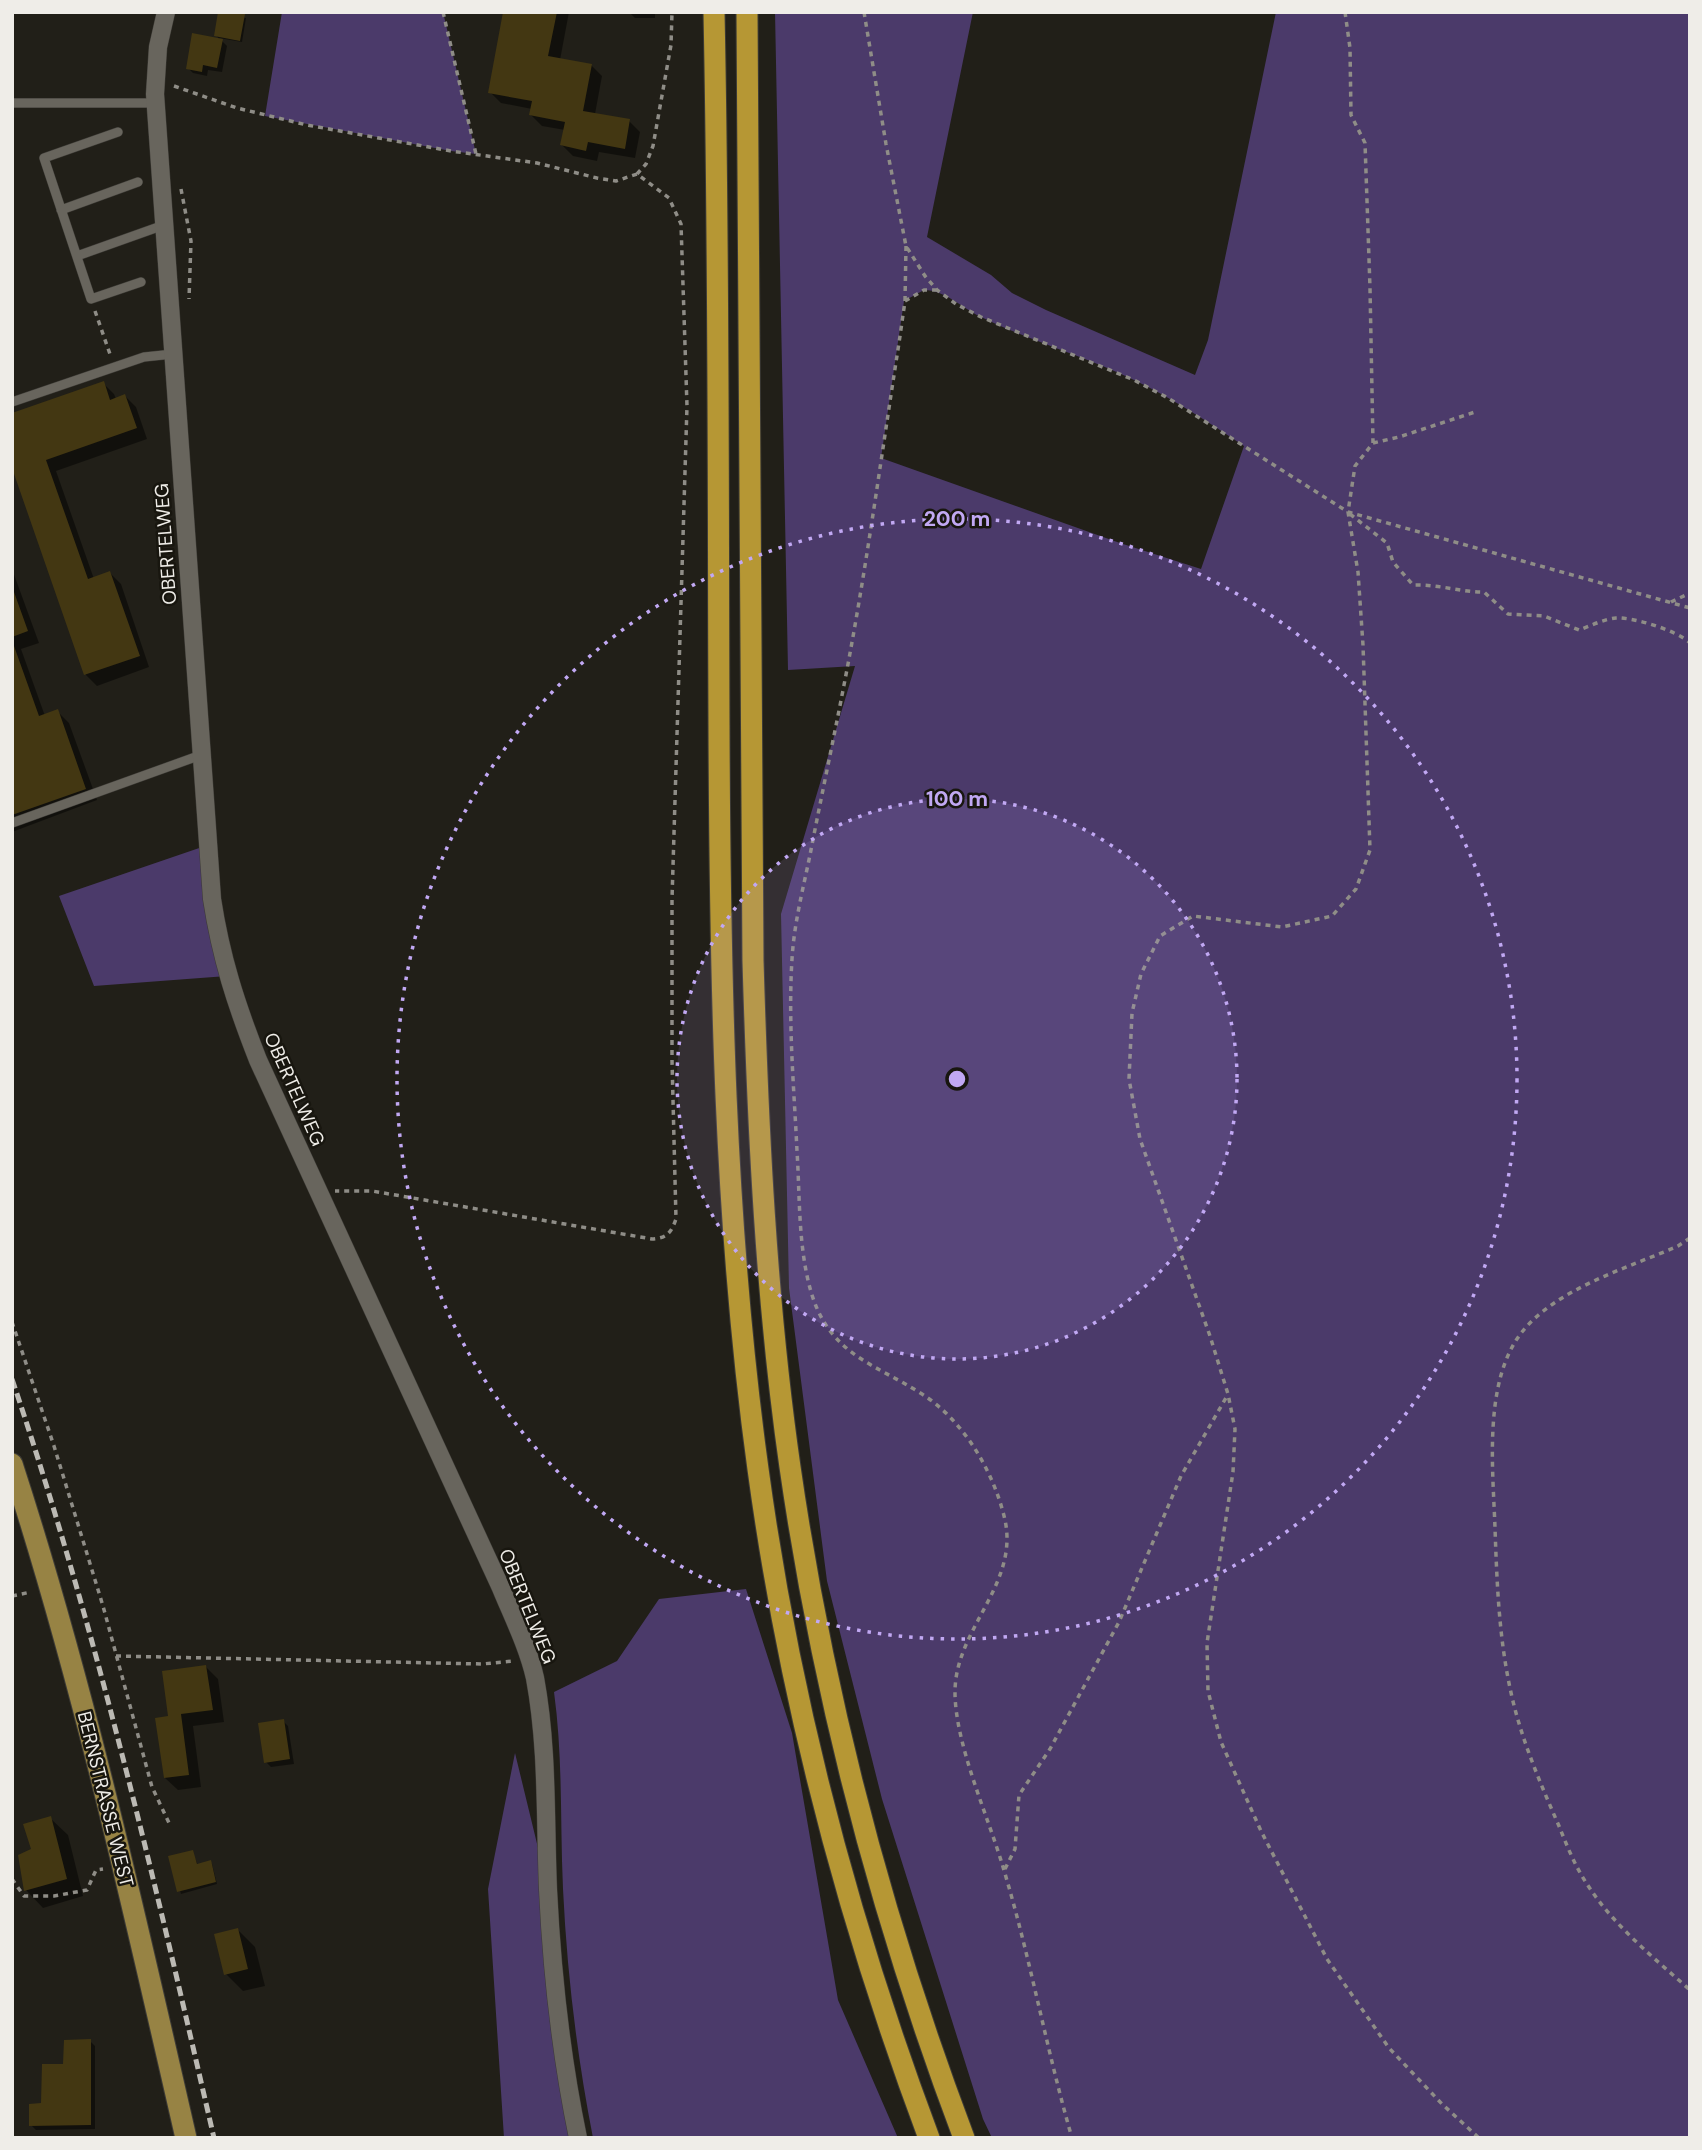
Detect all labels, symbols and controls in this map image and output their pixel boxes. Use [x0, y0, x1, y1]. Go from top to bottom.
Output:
street label: OBERTELWEG [149, 482, 182, 606]
text: 200 m [924, 505, 990, 533]
text: 100 m [926, 785, 988, 813]
street label: OBERTELWEG [258, 1028, 331, 1150]
centre of rings [945, 1067, 969, 1091]
street label: OBERTELWEG [493, 1545, 562, 1667]
street label: BERNSTRASSE WEST [72, 1709, 140, 1890]

